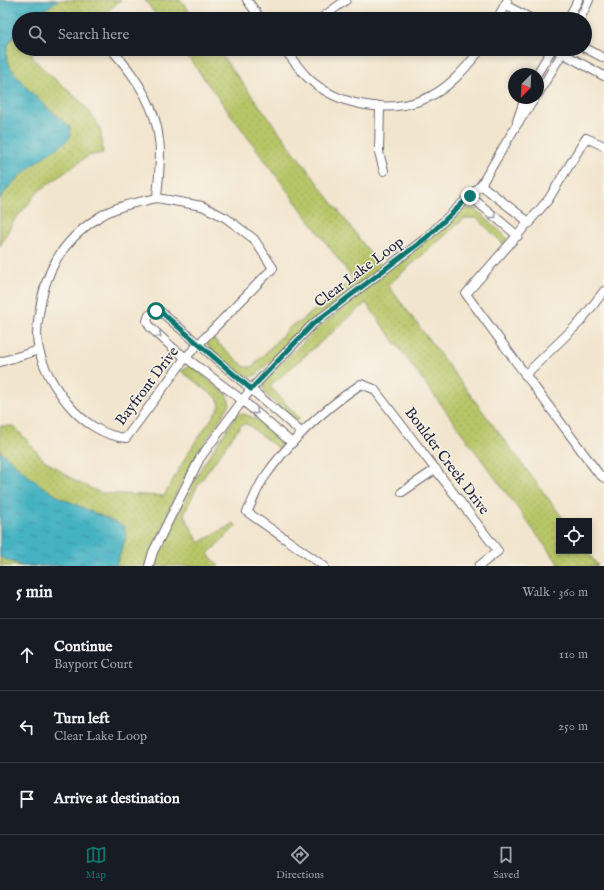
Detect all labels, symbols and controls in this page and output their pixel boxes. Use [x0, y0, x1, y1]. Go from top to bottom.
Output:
search box [12, 12, 592, 56]
icon: search [26, 23, 48, 45]
text: Search here [58, 25, 129, 44]
north arrow [508, 68, 544, 104]
route end [461, 187, 479, 205]
one-way arrow [489, 211, 497, 218]
street label: Clear Lake Loop [310, 232, 408, 312]
route start [147, 302, 165, 320]
one-way arrow [154, 331, 162, 338]
street label: Bayfront Drive [111, 343, 183, 429]
street label: Boulder Creek Drive [400, 404, 494, 519]
one-way arrow [251, 408, 259, 415]
map controls [556, 518, 592, 554]
button: locate [556, 518, 592, 554]
text: 5 min [16, 582, 53, 603]
text: Walk · 360 m [522, 584, 588, 601]
text: Continue [54, 637, 112, 656]
icon: ahead [16, 644, 38, 666]
text: 110 m [559, 646, 588, 663]
text: Bayport Court [54, 656, 133, 673]
text: Turn left [54, 709, 110, 728]
icon: left [16, 716, 38, 738]
text: 250 m [558, 718, 588, 735]
text: Clear Lake Loop [54, 728, 147, 745]
icon: arrive [16, 788, 38, 810]
text: Arrive at destination [54, 789, 180, 808]
tab: Map [85, 844, 107, 882]
tab: Directions [276, 844, 324, 882]
tab: Saved [493, 844, 519, 882]

